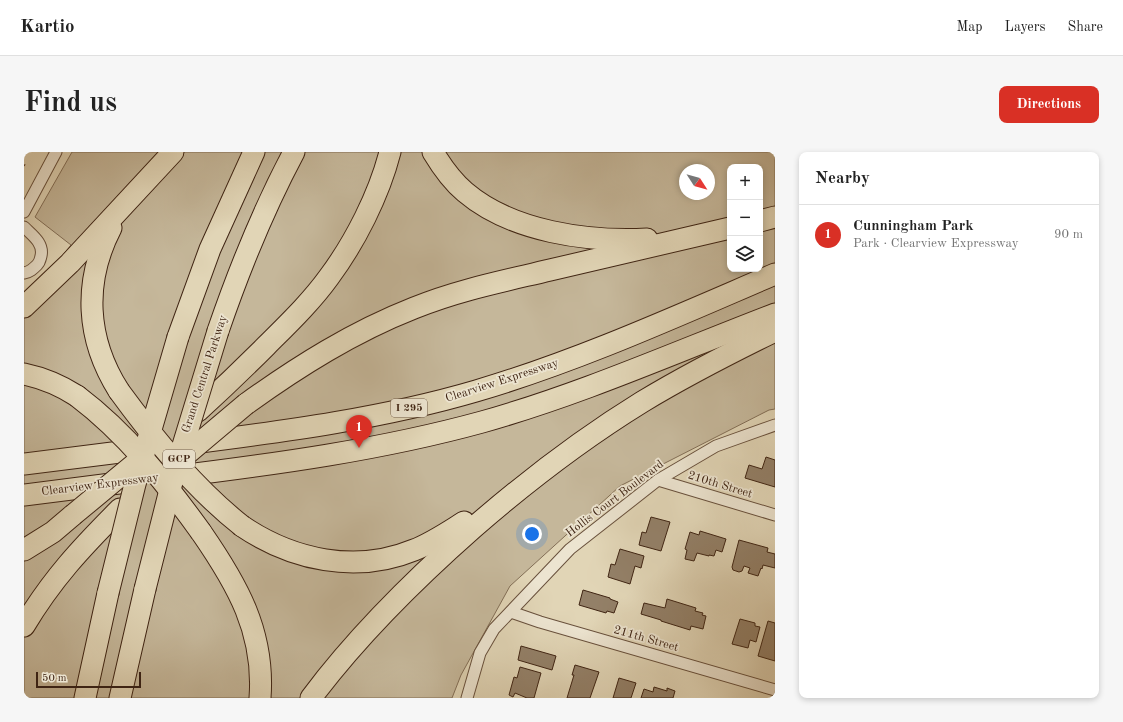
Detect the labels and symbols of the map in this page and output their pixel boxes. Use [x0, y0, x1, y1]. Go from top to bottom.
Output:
north arrow [679, 164, 715, 200]
street label: Grand Central Parkway [180, 313, 230, 434]
street label: Clearview Expressway [444, 357, 561, 405]
road number: I 295 [391, 399, 427, 417]
pin: 1 [346, 415, 372, 448]
road number: GCP [163, 450, 195, 468]
street label: Hollis Court Boulevard [564, 458, 666, 540]
street label: 210th Street [686, 469, 754, 501]
street label: Clearview Expressway [41, 472, 160, 498]
your location [522, 524, 542, 544]
street label: 211th Street [612, 624, 680, 654]
scale bar [36, 670, 141, 689]

